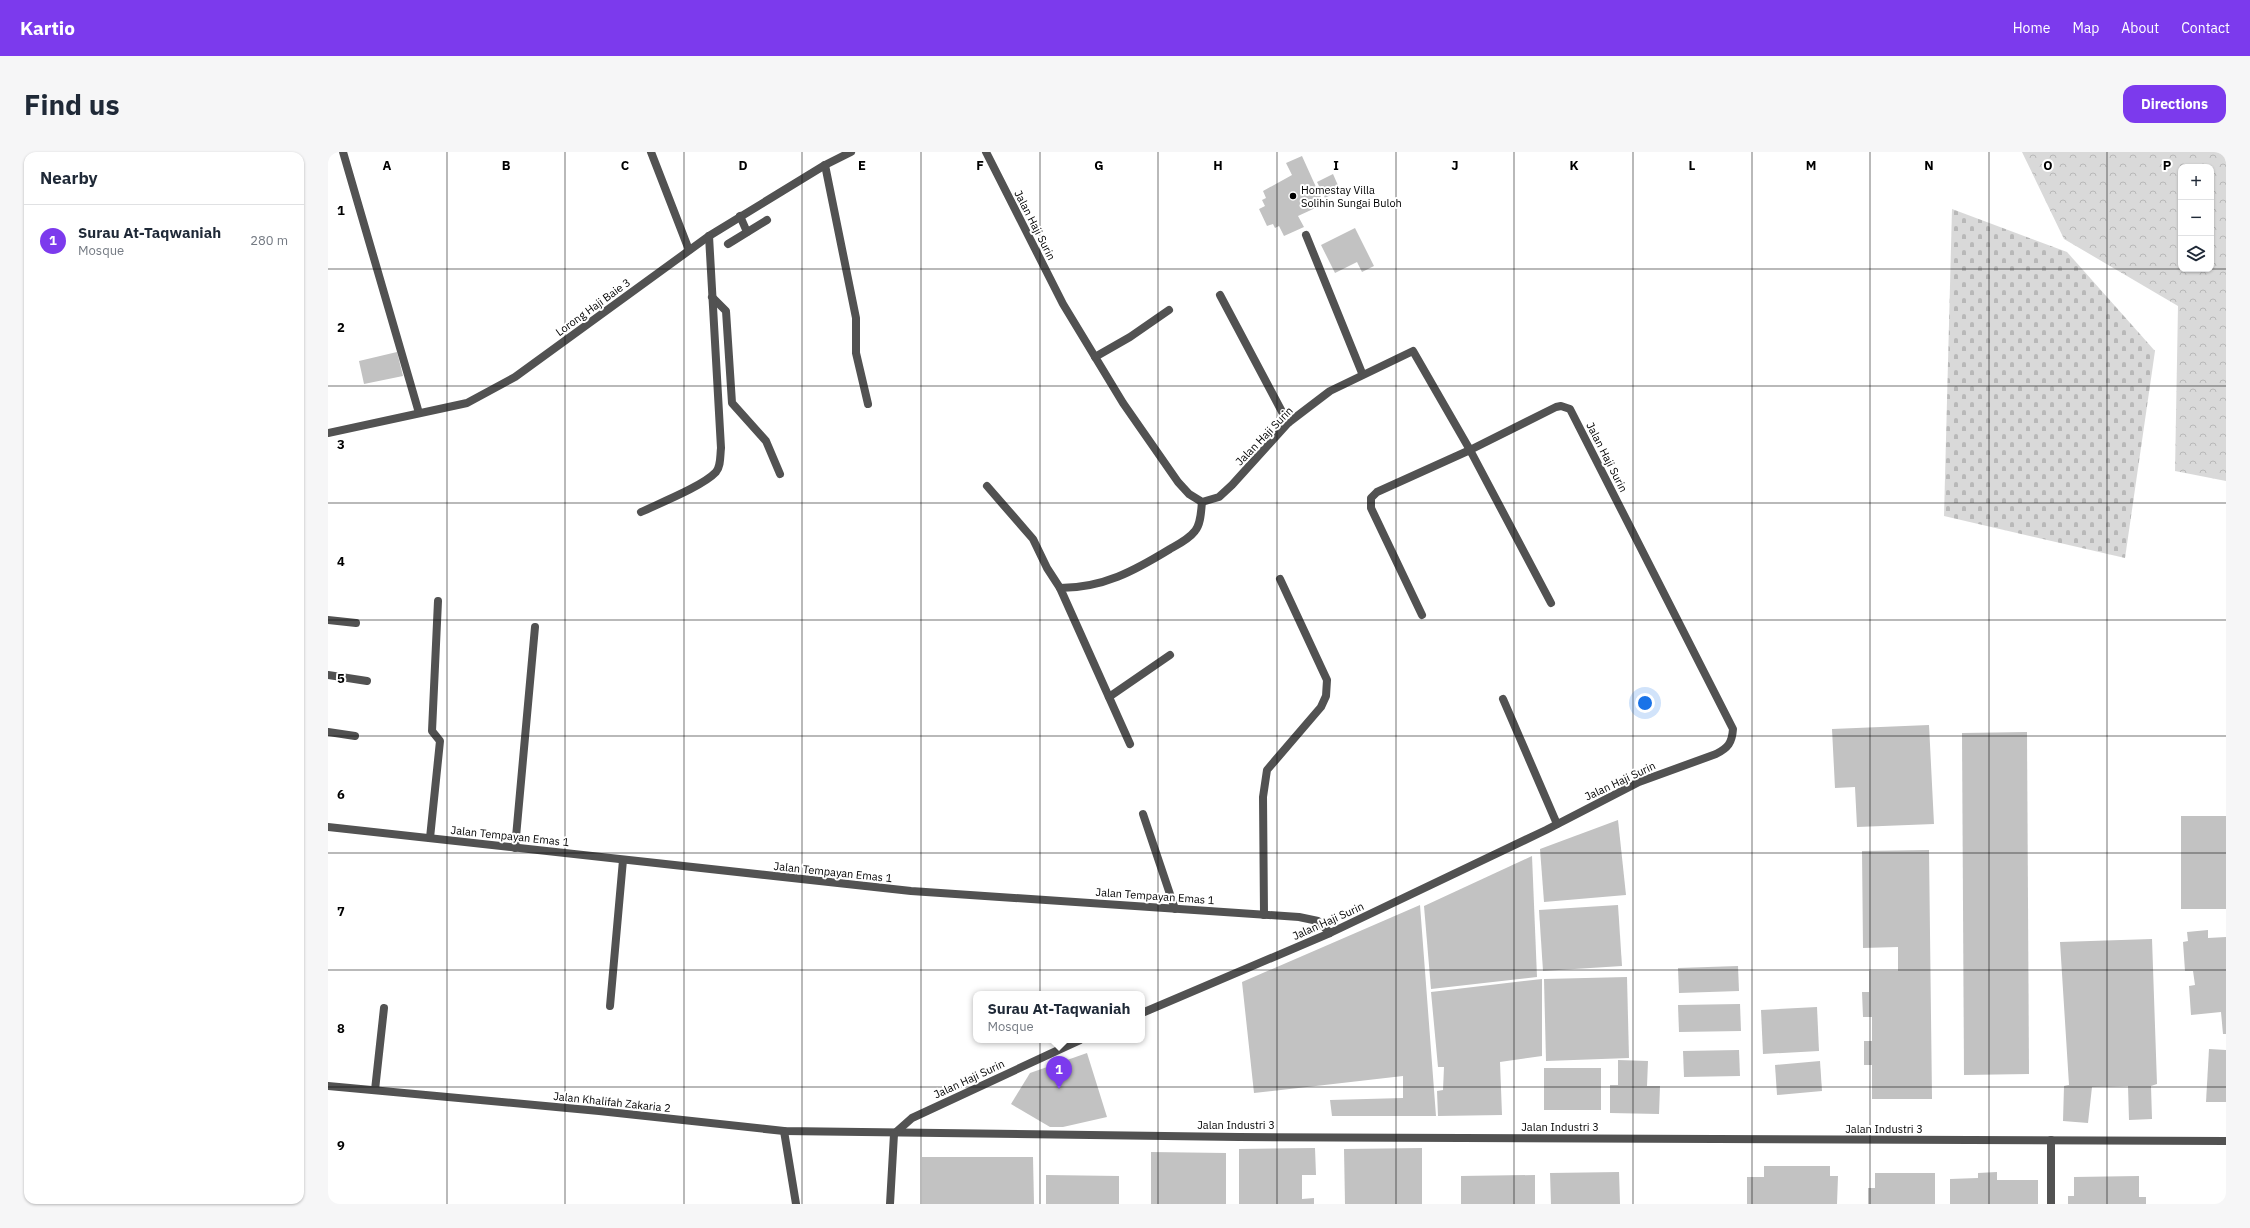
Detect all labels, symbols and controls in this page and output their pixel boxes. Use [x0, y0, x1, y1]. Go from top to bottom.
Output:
text: Kartio [20, 16, 75, 40]
text: Home [2013, 19, 2050, 37]
text: Map [2072, 19, 2099, 37]
text: About [2121, 19, 2159, 37]
text: Contact [2181, 19, 2230, 37]
button: Directions [2123, 85, 2226, 123]
text: Find us [24, 86, 120, 123]
text: A [383, 157, 392, 174]
text: B [502, 157, 511, 174]
text: C [621, 157, 630, 174]
text: D [738, 157, 748, 174]
text: E [858, 157, 866, 174]
text: F [976, 157, 984, 174]
text: G [1094, 157, 1104, 174]
text: H [1213, 157, 1223, 174]
text: I [1333, 157, 1339, 174]
text: J [1451, 157, 1459, 174]
text: K [1569, 157, 1579, 174]
text: L [1689, 157, 1696, 174]
text: M [1806, 157, 1816, 174]
text: N [1924, 157, 1934, 174]
text: O [2043, 157, 2053, 174]
text: P [2163, 157, 2172, 174]
map controls [2178, 164, 2214, 272]
button: + [2178, 164, 2214, 200]
text: Nearby [40, 167, 98, 189]
place label: Homestay Villa Solihin Sungai Buloh [1301, 183, 1402, 210]
street label: Jalan Haji Surin [1011, 188, 1059, 262]
marker: Homestay Villa Solihin Sungai Buloh [1288, 191, 1298, 201]
button: − [2178, 200, 2214, 236]
text: 1 [337, 202, 345, 219]
text: Surau At-Taqwaniah [78, 223, 221, 242]
text: 1 [49, 232, 57, 249]
text: 280 m [250, 232, 288, 249]
button: layers [2178, 236, 2214, 272]
text: Mosque [78, 242, 124, 259]
street label: Lorong Haji Baie 3 [553, 275, 633, 339]
text: 2 [337, 319, 345, 336]
street label: Jalan Haji Surin [1232, 404, 1296, 468]
street label: Jalan Haji Surin [1583, 420, 1631, 494]
text: 3 [337, 436, 345, 453]
text: 4 [337, 553, 345, 570]
text: 5 [337, 670, 345, 687]
your location [1635, 693, 1655, 713]
street label: Jalan Haji Surin [1582, 758, 1658, 804]
text: 6 [337, 786, 345, 803]
street label: Jalan Tempayan Emas 1 [450, 823, 570, 849]
street label: Jalan Tempayan Emas 1 [773, 859, 893, 885]
street label: Jalan Tempayan Emas 1 [1095, 885, 1215, 907]
street label: Jalan Haji Surin [1290, 899, 1366, 943]
text: 7 [337, 903, 345, 920]
popup [973, 991, 1145, 1043]
text: Surau At-Taqwaniah [987, 999, 1131, 1018]
text: Mosque [987, 1018, 1034, 1035]
text: 8 [337, 1020, 345, 1037]
street label: Jalan Haji Surin [931, 1056, 1007, 1102]
pin: 1 [1046, 1056, 1072, 1089]
street label: Jalan Khalifah Zakaria 2 [553, 1089, 671, 1115]
street label: Jalan Industri 3 [1197, 1118, 1275, 1132]
street label: Jalan Industri 3 [1521, 1120, 1599, 1134]
street label: Jalan Industri 3 [1845, 1122, 1923, 1136]
text: 9 [337, 1137, 345, 1154]

